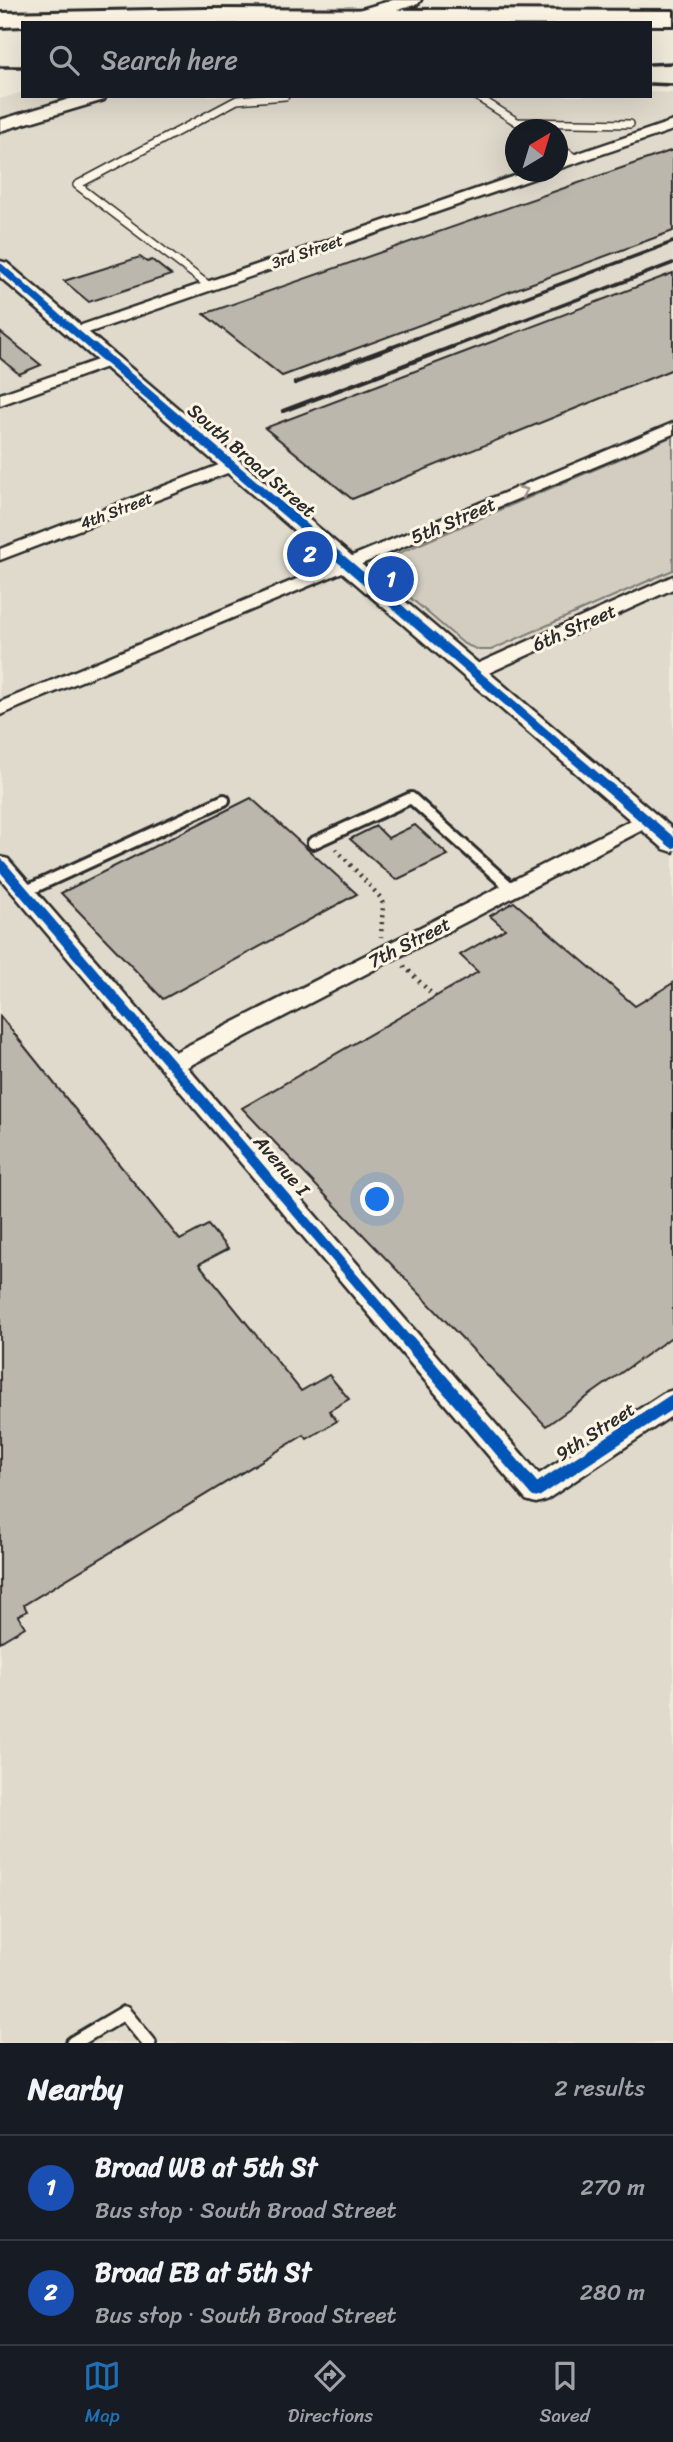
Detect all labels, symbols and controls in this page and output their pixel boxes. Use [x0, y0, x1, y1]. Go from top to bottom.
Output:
search box [21, 21, 652, 98]
text: Search here [101, 37, 238, 83]
icon: search [45, 41, 83, 79]
north arrow [505, 119, 568, 182]
street label: 3rd Street [267, 226, 347, 277]
street label: South Broad Street [180, 395, 324, 526]
street label: 4th Street [75, 483, 157, 538]
one-way arrow [516, 485, 528, 499]
street label: 5th Street [405, 488, 501, 553]
pin: 2 [287, 528, 333, 580]
pin: 1 [368, 553, 414, 605]
street label: 6th Street [527, 594, 622, 661]
street label: 7th Street [362, 907, 456, 977]
street label: Avenue I [245, 1126, 319, 1205]
your location [360, 1182, 394, 1216]
street label: 9th Street [549, 1393, 642, 1470]
text: Nearby [28, 2062, 123, 2116]
text: 2 results [554, 2068, 645, 2109]
text: Broad WB at 5th St [95, 2144, 317, 2190]
text: 1 [46, 2167, 56, 2208]
text: 270 m [580, 2167, 645, 2208]
text: Bus stop · South Broad Street [95, 2190, 397, 2231]
text: Broad EB at 5th St [95, 2249, 311, 2295]
text: 2 [44, 2272, 58, 2313]
text: 280 m [580, 2272, 645, 2313]
text: Bus stop · South Broad Street [95, 2295, 397, 2336]
tab: Map [83, 2357, 121, 2432]
tab: Directions [288, 2357, 373, 2432]
tab: Saved [540, 2357, 590, 2432]

